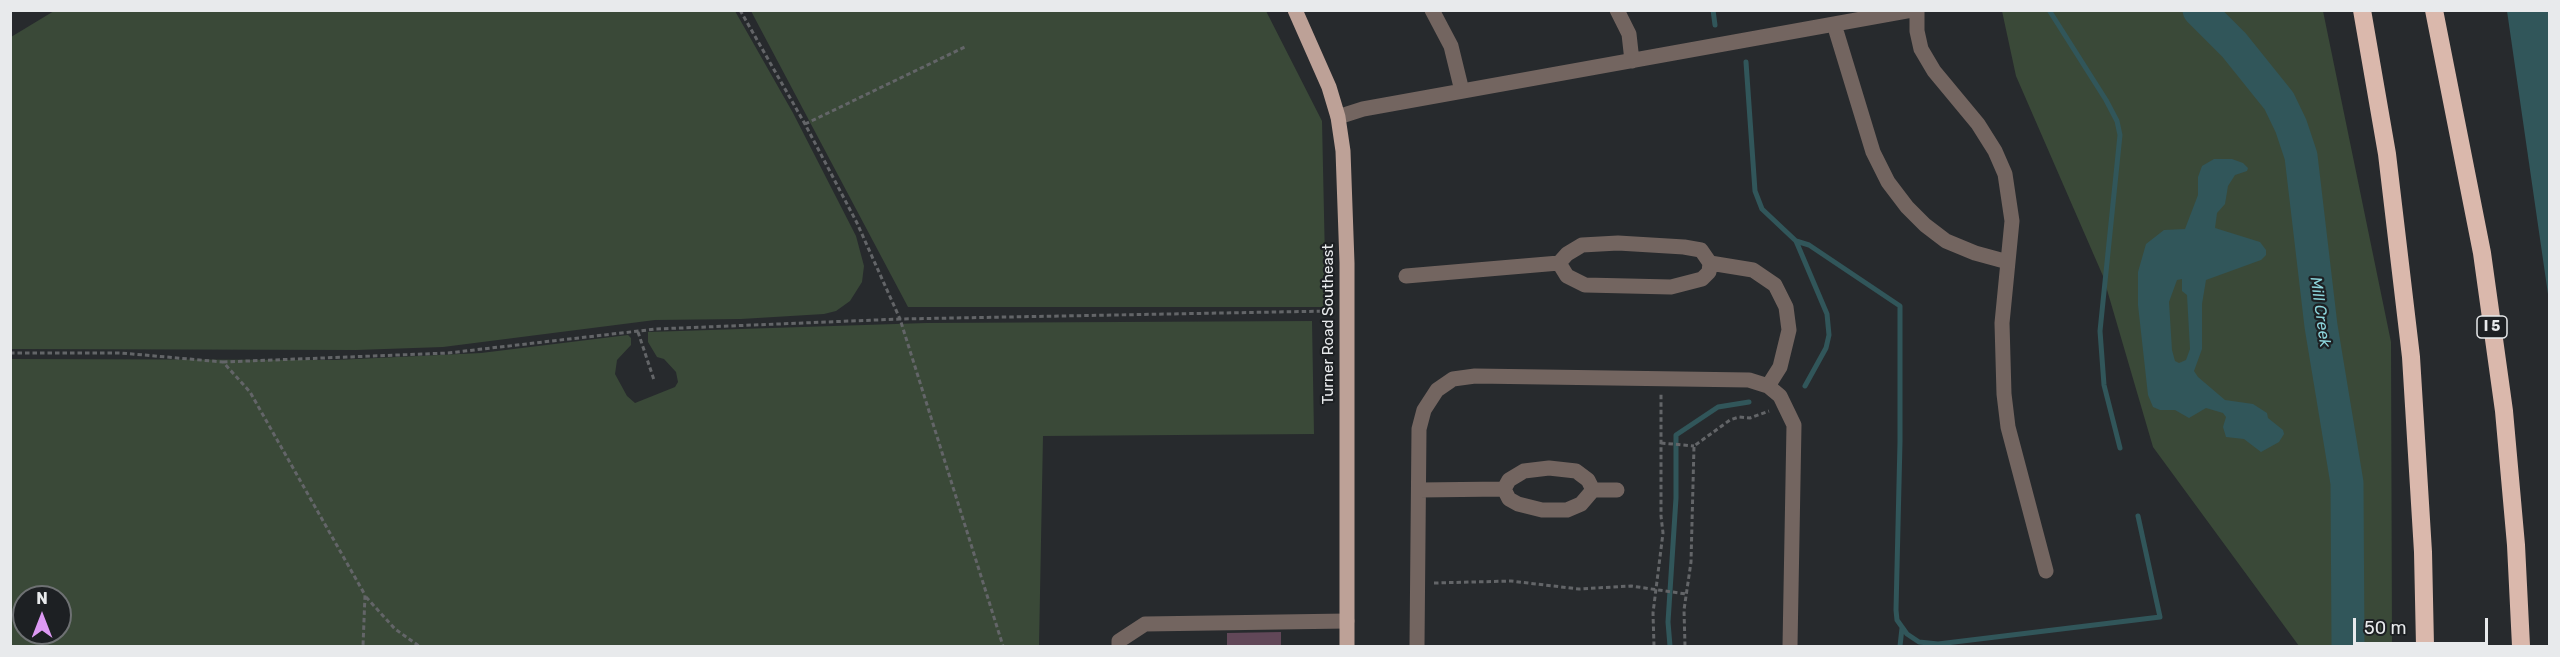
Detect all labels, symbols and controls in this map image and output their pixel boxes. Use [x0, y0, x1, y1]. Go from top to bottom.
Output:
street label: Turner Road Southeast [1320, 244, 1338, 404]
water label: Mill Creek [2306, 275, 2334, 349]
road number: I 5 [2477, 316, 2507, 338]
north arrow [12, 585, 72, 645]
text: N [36, 589, 48, 608]
scale bar [2356, 606, 2491, 644]
text: 50 m [2364, 617, 2407, 639]

